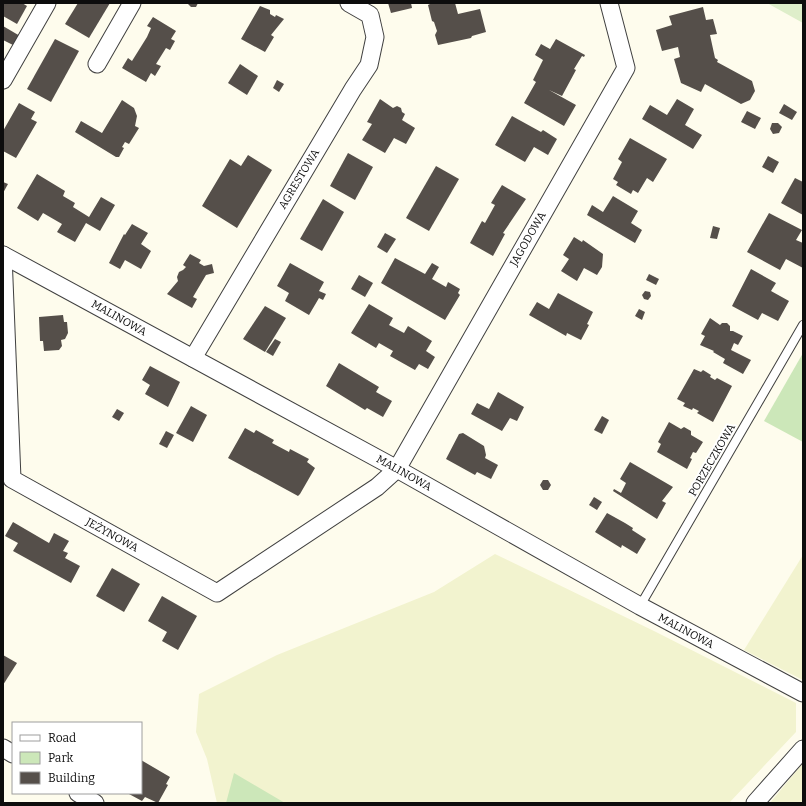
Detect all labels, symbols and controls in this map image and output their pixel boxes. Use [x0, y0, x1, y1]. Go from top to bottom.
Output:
street label: AGRESTOWA [276, 146, 322, 211]
street label: JAGODOWA [507, 209, 549, 269]
street label: MALINOWA [89, 297, 149, 339]
street label: PORZECZKOWA [686, 421, 738, 499]
street label: MALINOWA [374, 452, 434, 494]
street label: JEŻYNOWA [83, 514, 141, 555]
street label: MALINOWA [656, 611, 716, 651]
legend [12, 722, 142, 794]
text: Road [48, 731, 76, 745]
text: Park [48, 751, 74, 765]
text: Building [48, 771, 95, 785]

